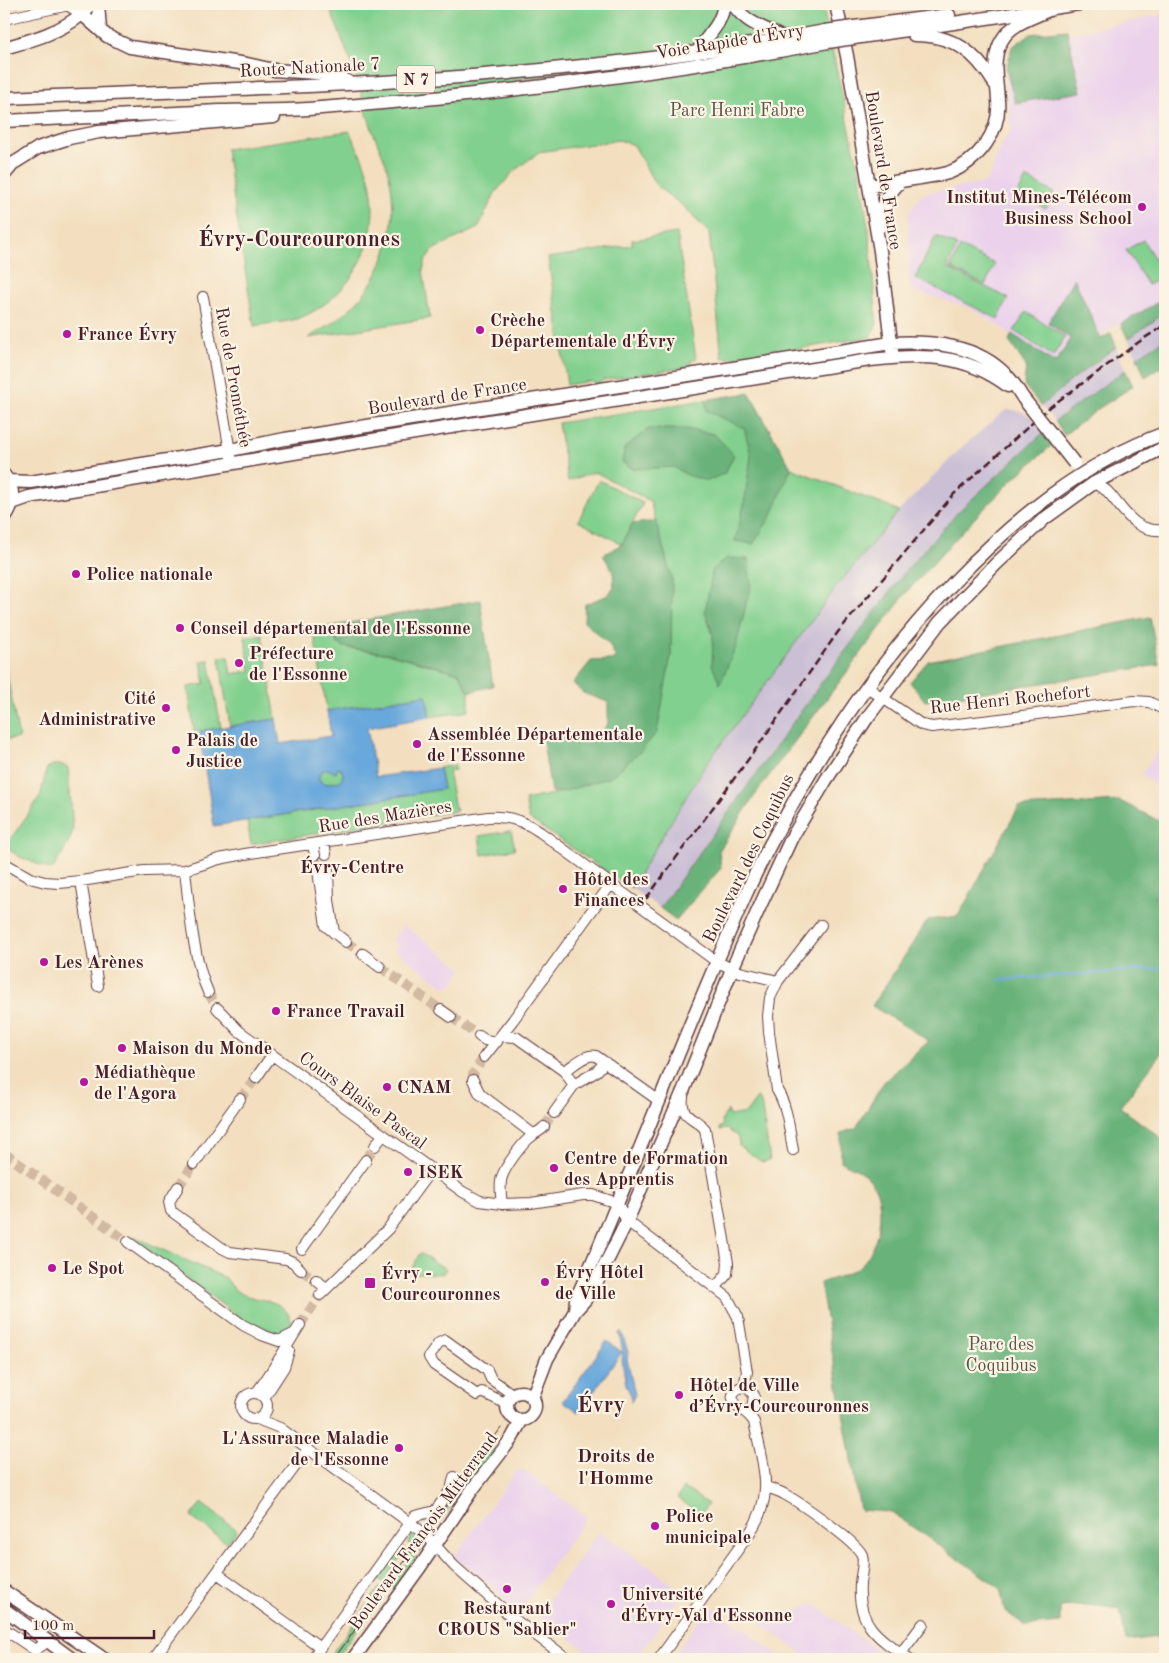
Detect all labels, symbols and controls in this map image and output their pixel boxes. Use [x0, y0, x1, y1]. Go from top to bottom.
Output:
street label: Voie Rapide d'Évry [654, 17, 806, 63]
street label: Route Nationale 7 [239, 55, 381, 81]
road number: N 7 [397, 66, 435, 92]
street label: Boulevard de France [862, 89, 904, 251]
park label: Parc Henri Fabre [670, 102, 804, 120]
place label: Institut Mines-Télécom Business School [946, 189, 1132, 228]
marker: Institut Mines-Télécom Business School [1136, 201, 1148, 213]
district label: Évry-Courcouronnes [198, 224, 400, 251]
street label: Rue de Prométhée [212, 306, 254, 449]
place label: Crèche Départementale d'Évry [490, 312, 675, 351]
place label: France Évry [77, 322, 177, 344]
marker: Crèche Départementale d'Évry [474, 324, 486, 336]
marker: France Évry [61, 328, 73, 340]
street label: Boulevard de France [366, 376, 528, 418]
place label: Police nationale [86, 566, 213, 584]
marker: Police nationale [70, 568, 82, 580]
place label: Conseil départemental de l'Essonne [190, 620, 471, 638]
marker: Conseil départemental de l'Essonne [174, 622, 186, 634]
place label: Préfecture de l'Essonne [249, 645, 348, 684]
marker: Préfecture de l'Essonne [233, 657, 245, 669]
street label: Rue Henri Rochefort [929, 683, 1091, 717]
place label: Cité Administrative [38, 690, 156, 729]
marker: Cité Administrative [160, 702, 172, 714]
place label: Assemblée Départementale de l'Essonne [427, 726, 643, 765]
place label: Palais de Justice [186, 732, 258, 771]
marker: Assemblée Départementale de l'Essonne [411, 738, 423, 750]
marker: Palais de Justice [170, 744, 182, 756]
street label: Boulevard des Coquibus [700, 771, 798, 946]
street label: Rue des Mazières [317, 798, 453, 836]
district label: Évry-Centre [300, 855, 404, 878]
place label: Hôtel des Finances [573, 871, 649, 910]
marker: Hôtel des Finances [557, 883, 569, 895]
place label: Les Arènes [54, 954, 144, 972]
marker: Les Arènes [38, 956, 50, 968]
place label: France Travail [286, 1003, 405, 1021]
marker: France Travail [270, 1005, 282, 1017]
place label: Maison du Monde [132, 1040, 272, 1058]
marker: Maison du Monde [116, 1042, 128, 1054]
street label: Cours Blaise Pascal [295, 1049, 430, 1153]
place label: Médiathèque de l'Agora [94, 1064, 196, 1103]
marker: Médiathèque de l'Agora [78, 1076, 90, 1088]
place label: CNAM [397, 1079, 451, 1097]
marker: CNAM [381, 1081, 393, 1093]
place label: Centre de Formation des Apprentis [564, 1150, 728, 1189]
marker: Centre de Formation des Apprentis [548, 1162, 560, 1174]
place label: ISEK [418, 1164, 463, 1182]
marker: ISEK [402, 1166, 414, 1178]
place label: Le Spot [62, 1260, 125, 1278]
place label: Évry Hôtel de Ville [555, 1260, 644, 1303]
place label: Évry - Courcouronnes [381, 1261, 500, 1304]
marker: Le Spot [46, 1262, 58, 1274]
marker: Évry - Courcouronnes [363, 1276, 377, 1290]
marker: Évry Hôtel de Ville [539, 1276, 551, 1288]
park label: Parc des Coquibus [965, 1336, 1037, 1375]
place label: Hôtel de Ville d’Évry-Courcouronnes [689, 1377, 869, 1416]
marker: Hôtel de Ville d’Évry-Courcouronnes [673, 1389, 685, 1401]
district label: Évry [577, 1390, 625, 1417]
street label: Boulevard François Mitterrand [346, 1429, 502, 1634]
place label: L'Assurance Maladie de l'Essonne [221, 1430, 389, 1469]
marker: L'Assurance Maladie de l'Essonne [393, 1442, 405, 1454]
district label: Droits de l'Homme [577, 1448, 655, 1489]
place label: Police municipale [665, 1508, 751, 1547]
marker: Police municipale [649, 1520, 661, 1532]
marker: Restaurant CROUS "Sablier" [501, 1583, 513, 1595]
place label: Université d'Évry-Val d'Essonne [621, 1586, 792, 1625]
marker: Université d'Évry-Val d'Essonne [605, 1598, 617, 1610]
place label: Restaurant CROUS "Sablier" [438, 1600, 577, 1639]
scale bar [25, 1608, 154, 1640]
text: 100 m [32, 1619, 74, 1634]

